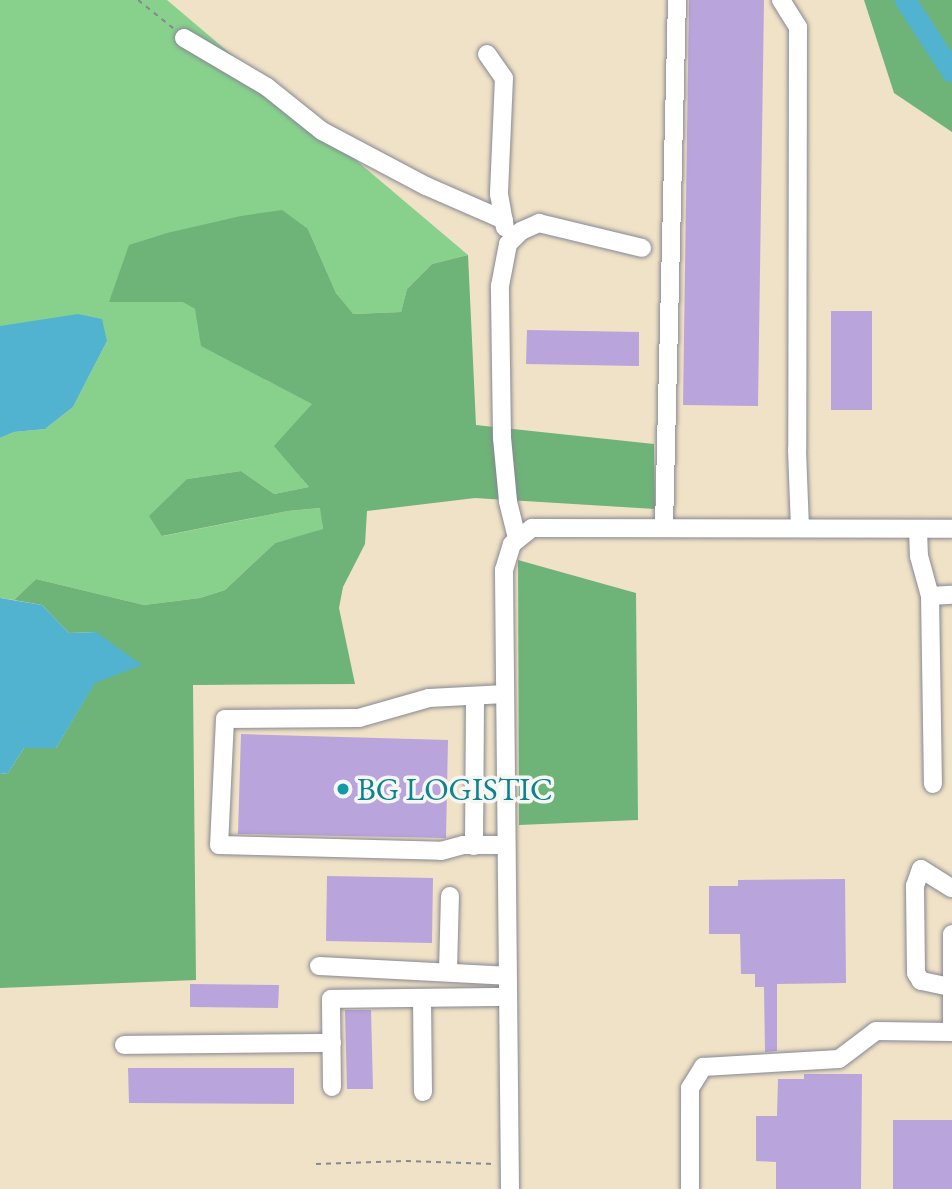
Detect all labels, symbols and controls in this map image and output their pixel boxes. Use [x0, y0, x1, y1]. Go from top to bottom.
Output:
place label: BG LOGISTIC [357, 770, 553, 808]
marker: BG LOGISTIC [335, 781, 351, 797]

